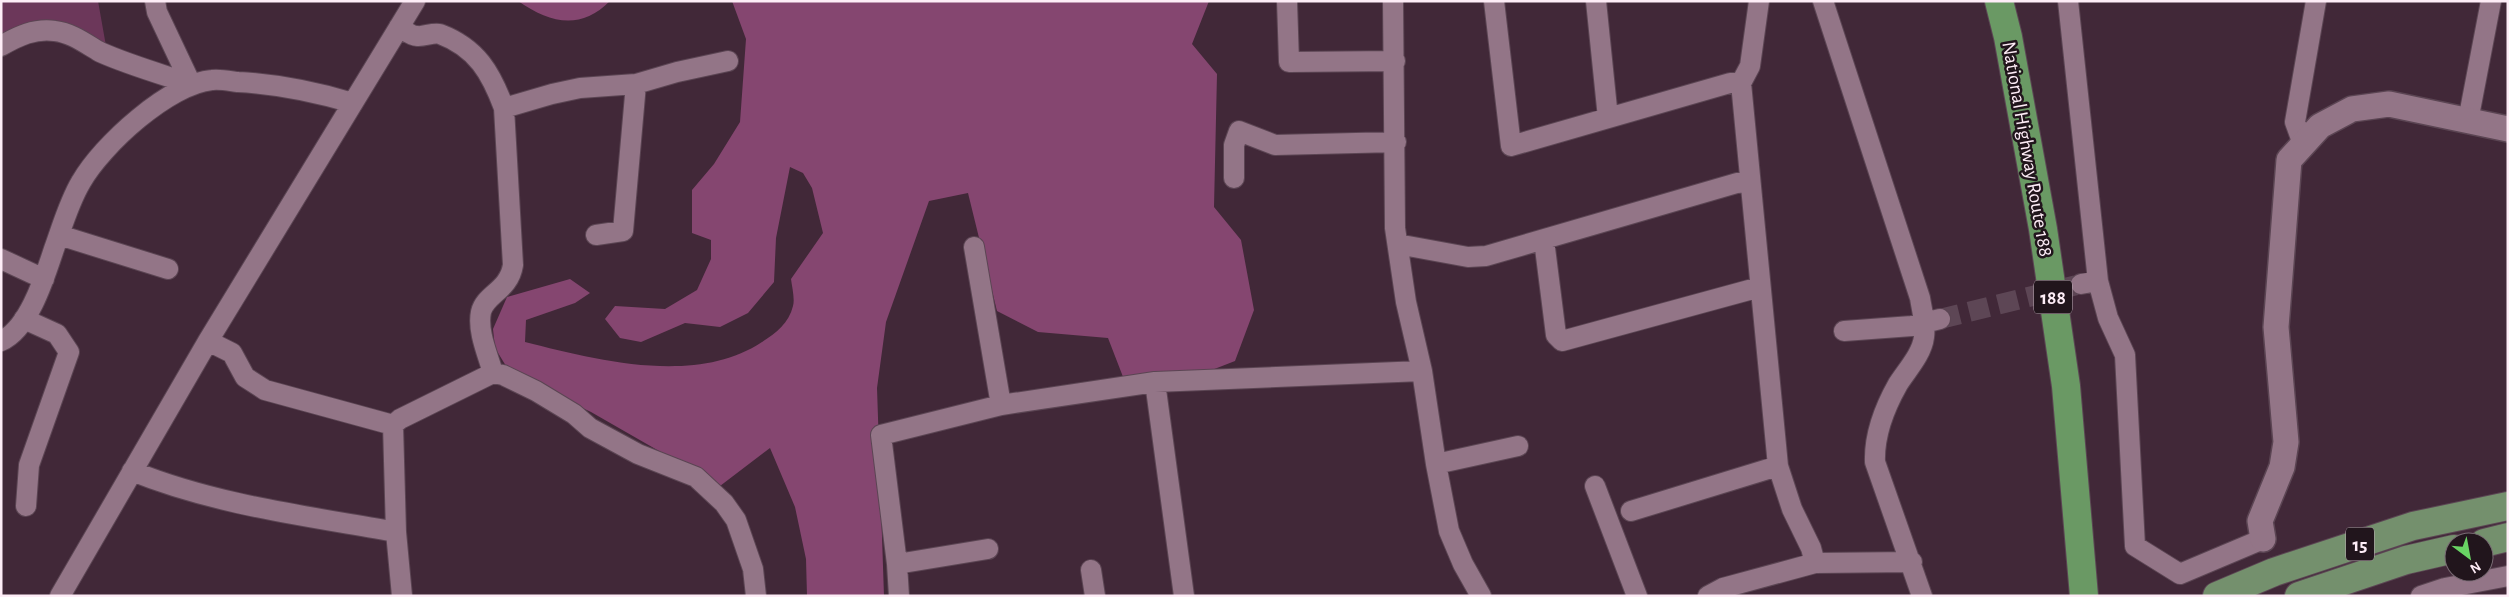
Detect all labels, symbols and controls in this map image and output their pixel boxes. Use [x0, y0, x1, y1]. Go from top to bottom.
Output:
street label: National Highway Route 188 [1998, 40, 2056, 258]
road number: 188 [2034, 280, 2072, 314]
road number: 15 [2346, 528, 2374, 560]
north arrow [2444, 532, 2494, 582]
text: N [2468, 559, 2483, 576]

